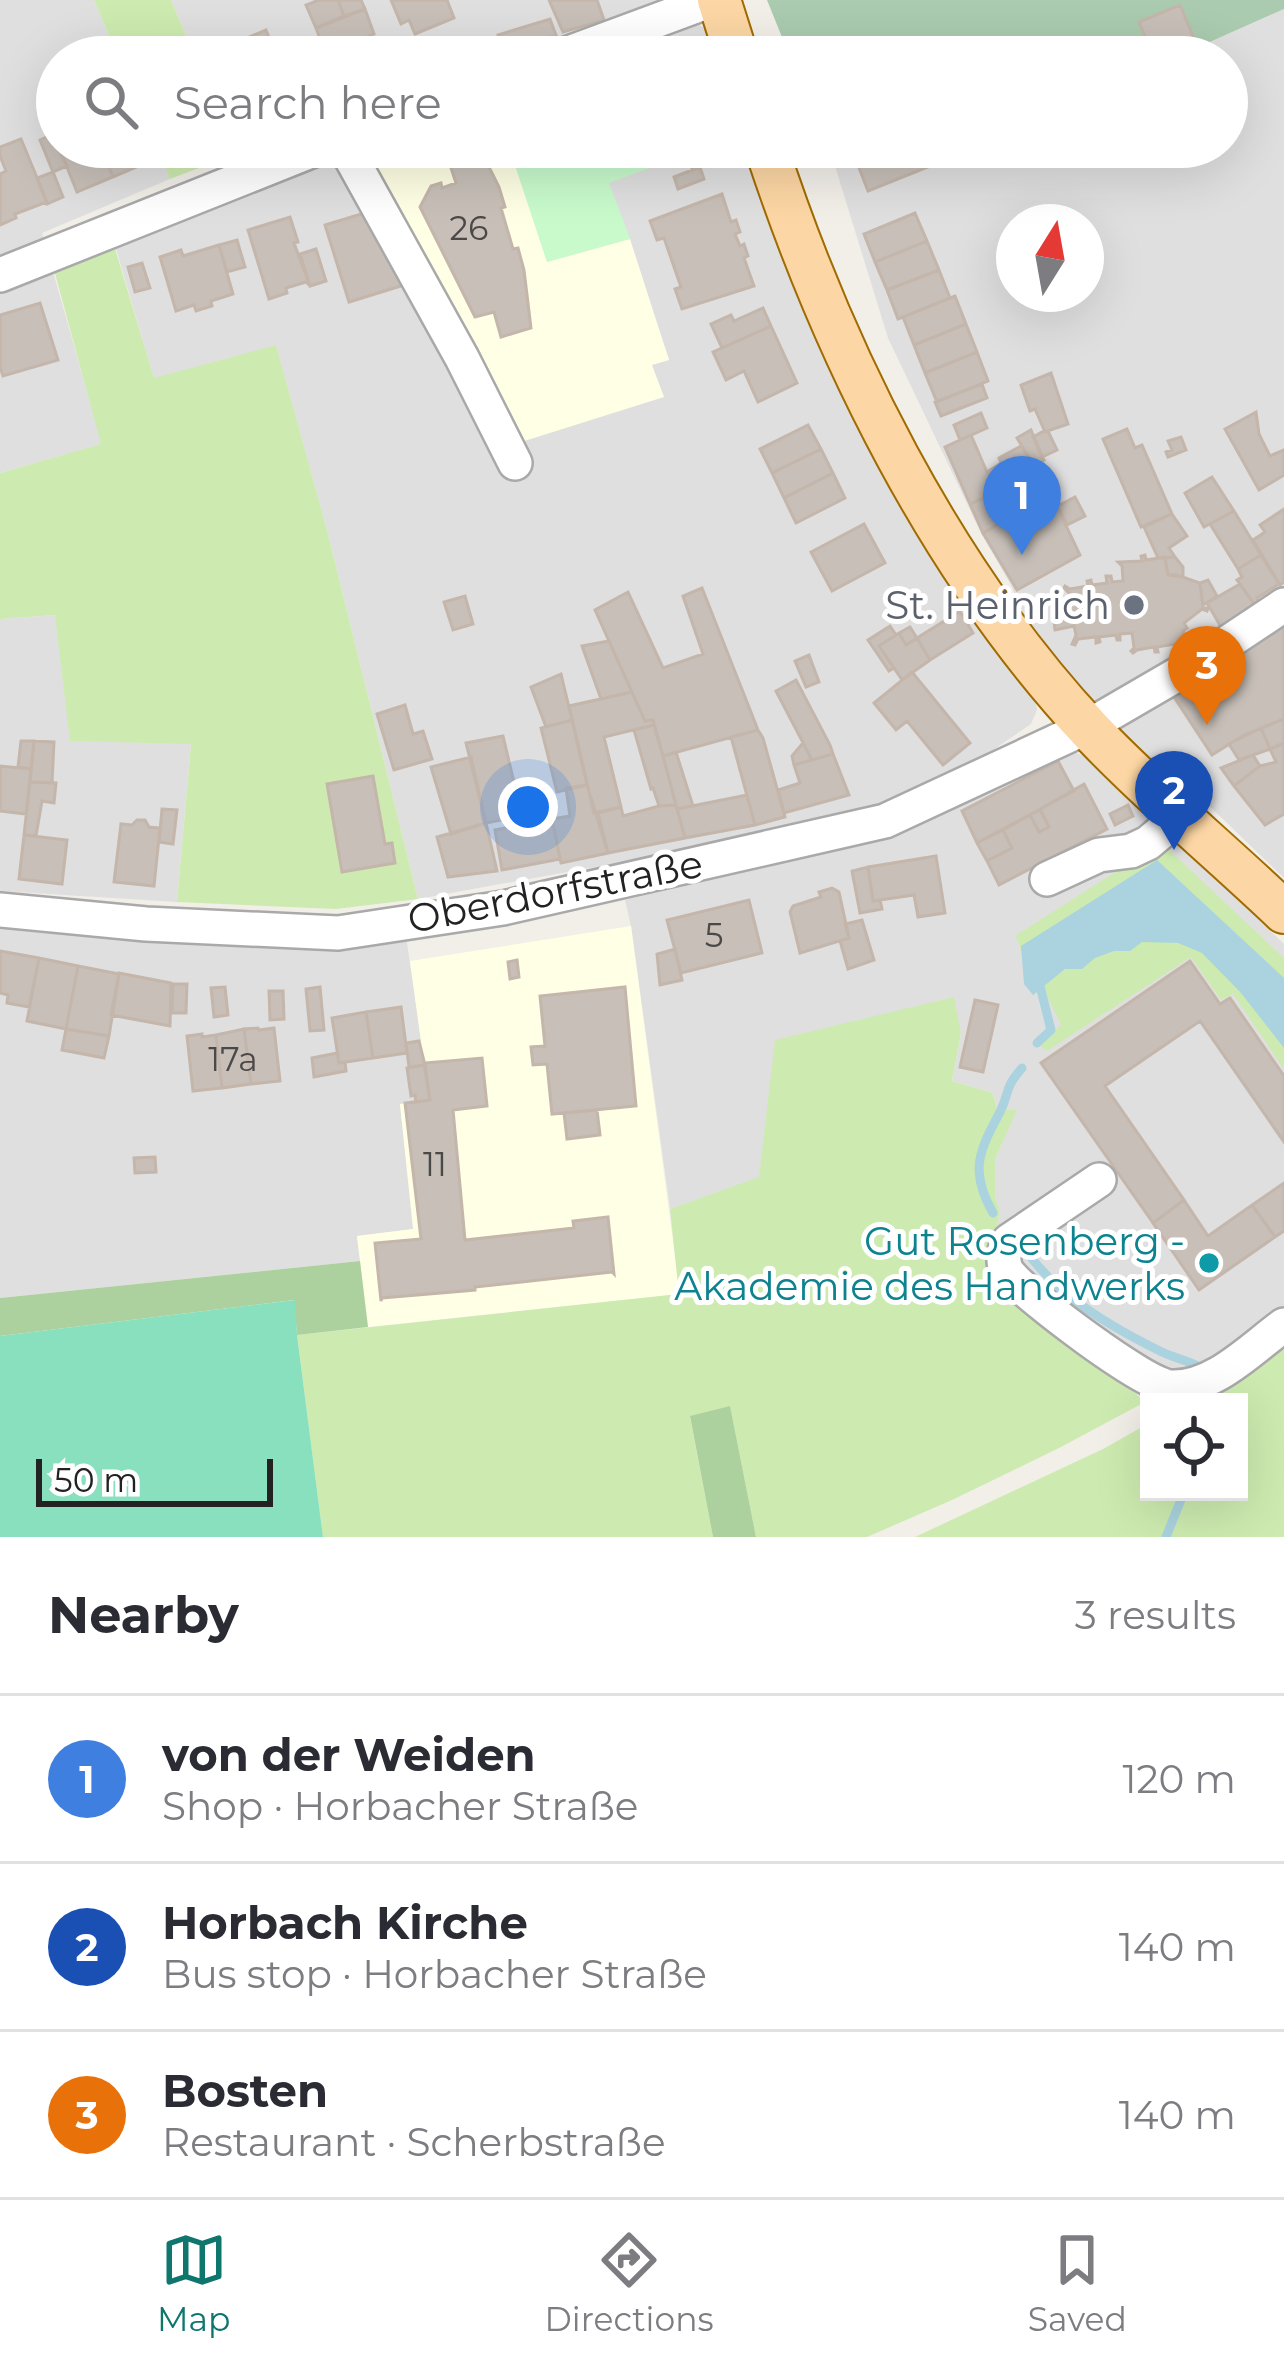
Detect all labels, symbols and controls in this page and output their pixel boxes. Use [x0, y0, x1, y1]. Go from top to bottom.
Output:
search box [36, 36, 1248, 168]
icon: search [78, 69, 144, 135]
text: Search here [174, 75, 442, 130]
north arrow [996, 204, 1104, 312]
house number: 26 [450, 208, 488, 248]
pin: 1 [983, 456, 1061, 555]
place label: St. Heinrich [885, 581, 1110, 629]
marker: St. Heinrich [1121, 592, 1147, 618]
pin: 3 [1168, 626, 1246, 725]
pin: 2 [1135, 751, 1213, 850]
your location [498, 777, 558, 837]
street label: Oberdorfstraße [404, 839, 706, 943]
house number: 5 [705, 915, 723, 955]
house number: 17a [208, 1039, 258, 1079]
house number: 11 [423, 1144, 447, 1184]
place label: Gut Rosenberg - Akademie des Handwerks [674, 1217, 1185, 1310]
marker: Gut Rosenberg - Akademie des Handwerks [1196, 1250, 1222, 1276]
map controls [1140, 1393, 1248, 1501]
button: locate [1140, 1393, 1248, 1501]
scale bar [36, 1453, 273, 1506]
text: 50 m [54, 1460, 138, 1500]
text: Nearby [48, 1584, 239, 1646]
text: 3 results [1075, 1591, 1236, 1639]
text: von der Weiden [162, 1727, 536, 1782]
text: 1 [79, 1755, 95, 1803]
text: 120 m [1122, 1755, 1236, 1803]
text: Shop · Horbacher Straße [162, 1782, 638, 1830]
text: Horbach Kirche [162, 1895, 528, 1950]
text: 2 [75, 1923, 99, 1971]
text: 140 m [1119, 1923, 1236, 1971]
text: Bus stop · Horbacher Straße [162, 1950, 707, 1998]
text: Bosten [162, 2063, 328, 2118]
text: 3 [75, 2091, 99, 2139]
text: 140 m [1119, 2091, 1236, 2139]
text: Restaurant · Scherbstraße [162, 2118, 665, 2166]
tab: Map [157, 2227, 230, 2339]
tab: Directions [545, 2227, 714, 2339]
tab: Saved [1028, 2227, 1127, 2339]

